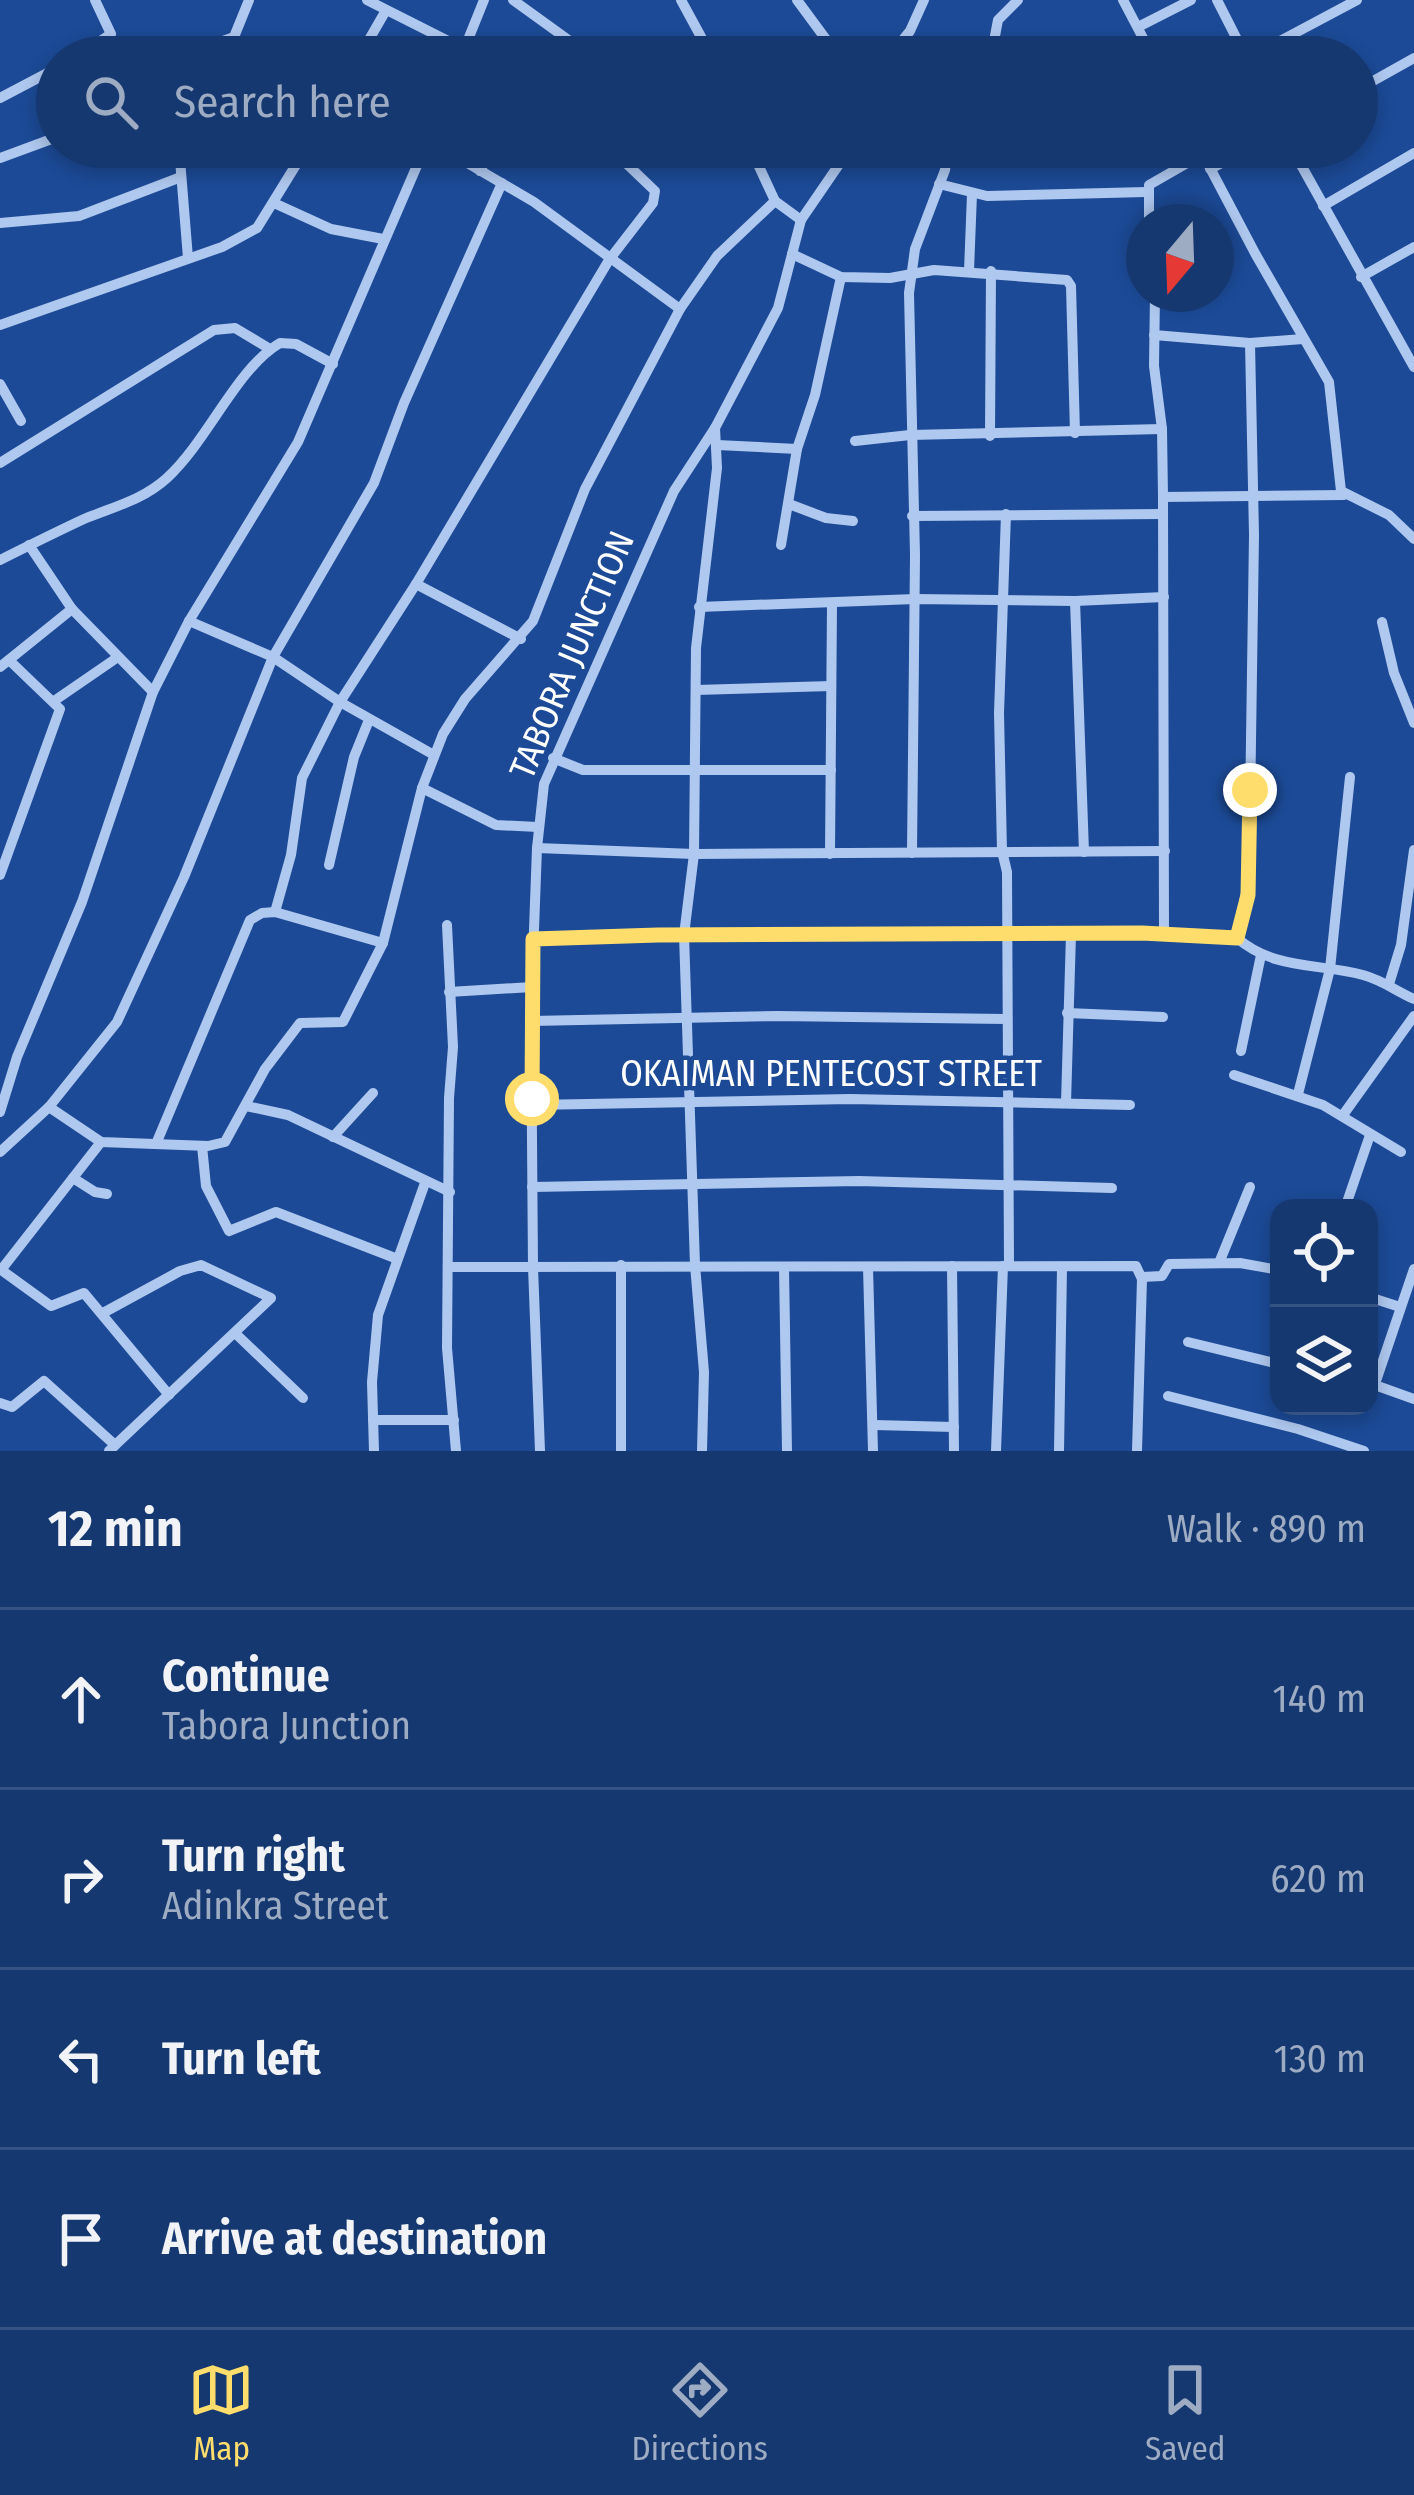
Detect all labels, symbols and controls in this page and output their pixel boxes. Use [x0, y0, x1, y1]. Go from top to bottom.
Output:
search box [36, 36, 1378, 168]
icon: search [78, 69, 144, 135]
text: Search here [174, 75, 391, 129]
north arrow [1126, 204, 1234, 312]
street label: TABORA JUNCTION [500, 525, 644, 785]
route end [1223, 763, 1277, 817]
street label: OKAIMAN PENTECOST STREET [620, 1052, 1042, 1096]
route start [505, 1072, 559, 1126]
map controls [1270, 1199, 1378, 1415]
button: locate [1270, 1199, 1378, 1307]
button: layers [1270, 1307, 1378, 1415]
text: 12 min [48, 1498, 183, 1560]
text: Walk · 890 m [1167, 1506, 1366, 1552]
text: Continue [162, 1649, 330, 1703]
icon: ahead [48, 1666, 114, 1732]
text: 140 m [1272, 1676, 1366, 1722]
text: Tabora Junction [162, 1703, 411, 1749]
text: Turn right [162, 1829, 345, 1883]
icon: right [48, 1846, 114, 1912]
text: 620 m [1270, 1856, 1366, 1902]
text: Adinkra Street [162, 1883, 389, 1929]
icon: left [48, 2026, 114, 2092]
text: Turn left [162, 2032, 321, 2086]
text: 130 m [1274, 2036, 1366, 2082]
icon: arrive [48, 2206, 114, 2272]
text: Arrive at destination [162, 2212, 547, 2266]
tab: Map [188, 2357, 254, 2469]
tab: Directions [631, 2357, 768, 2469]
tab: Saved [1145, 2357, 1225, 2469]

